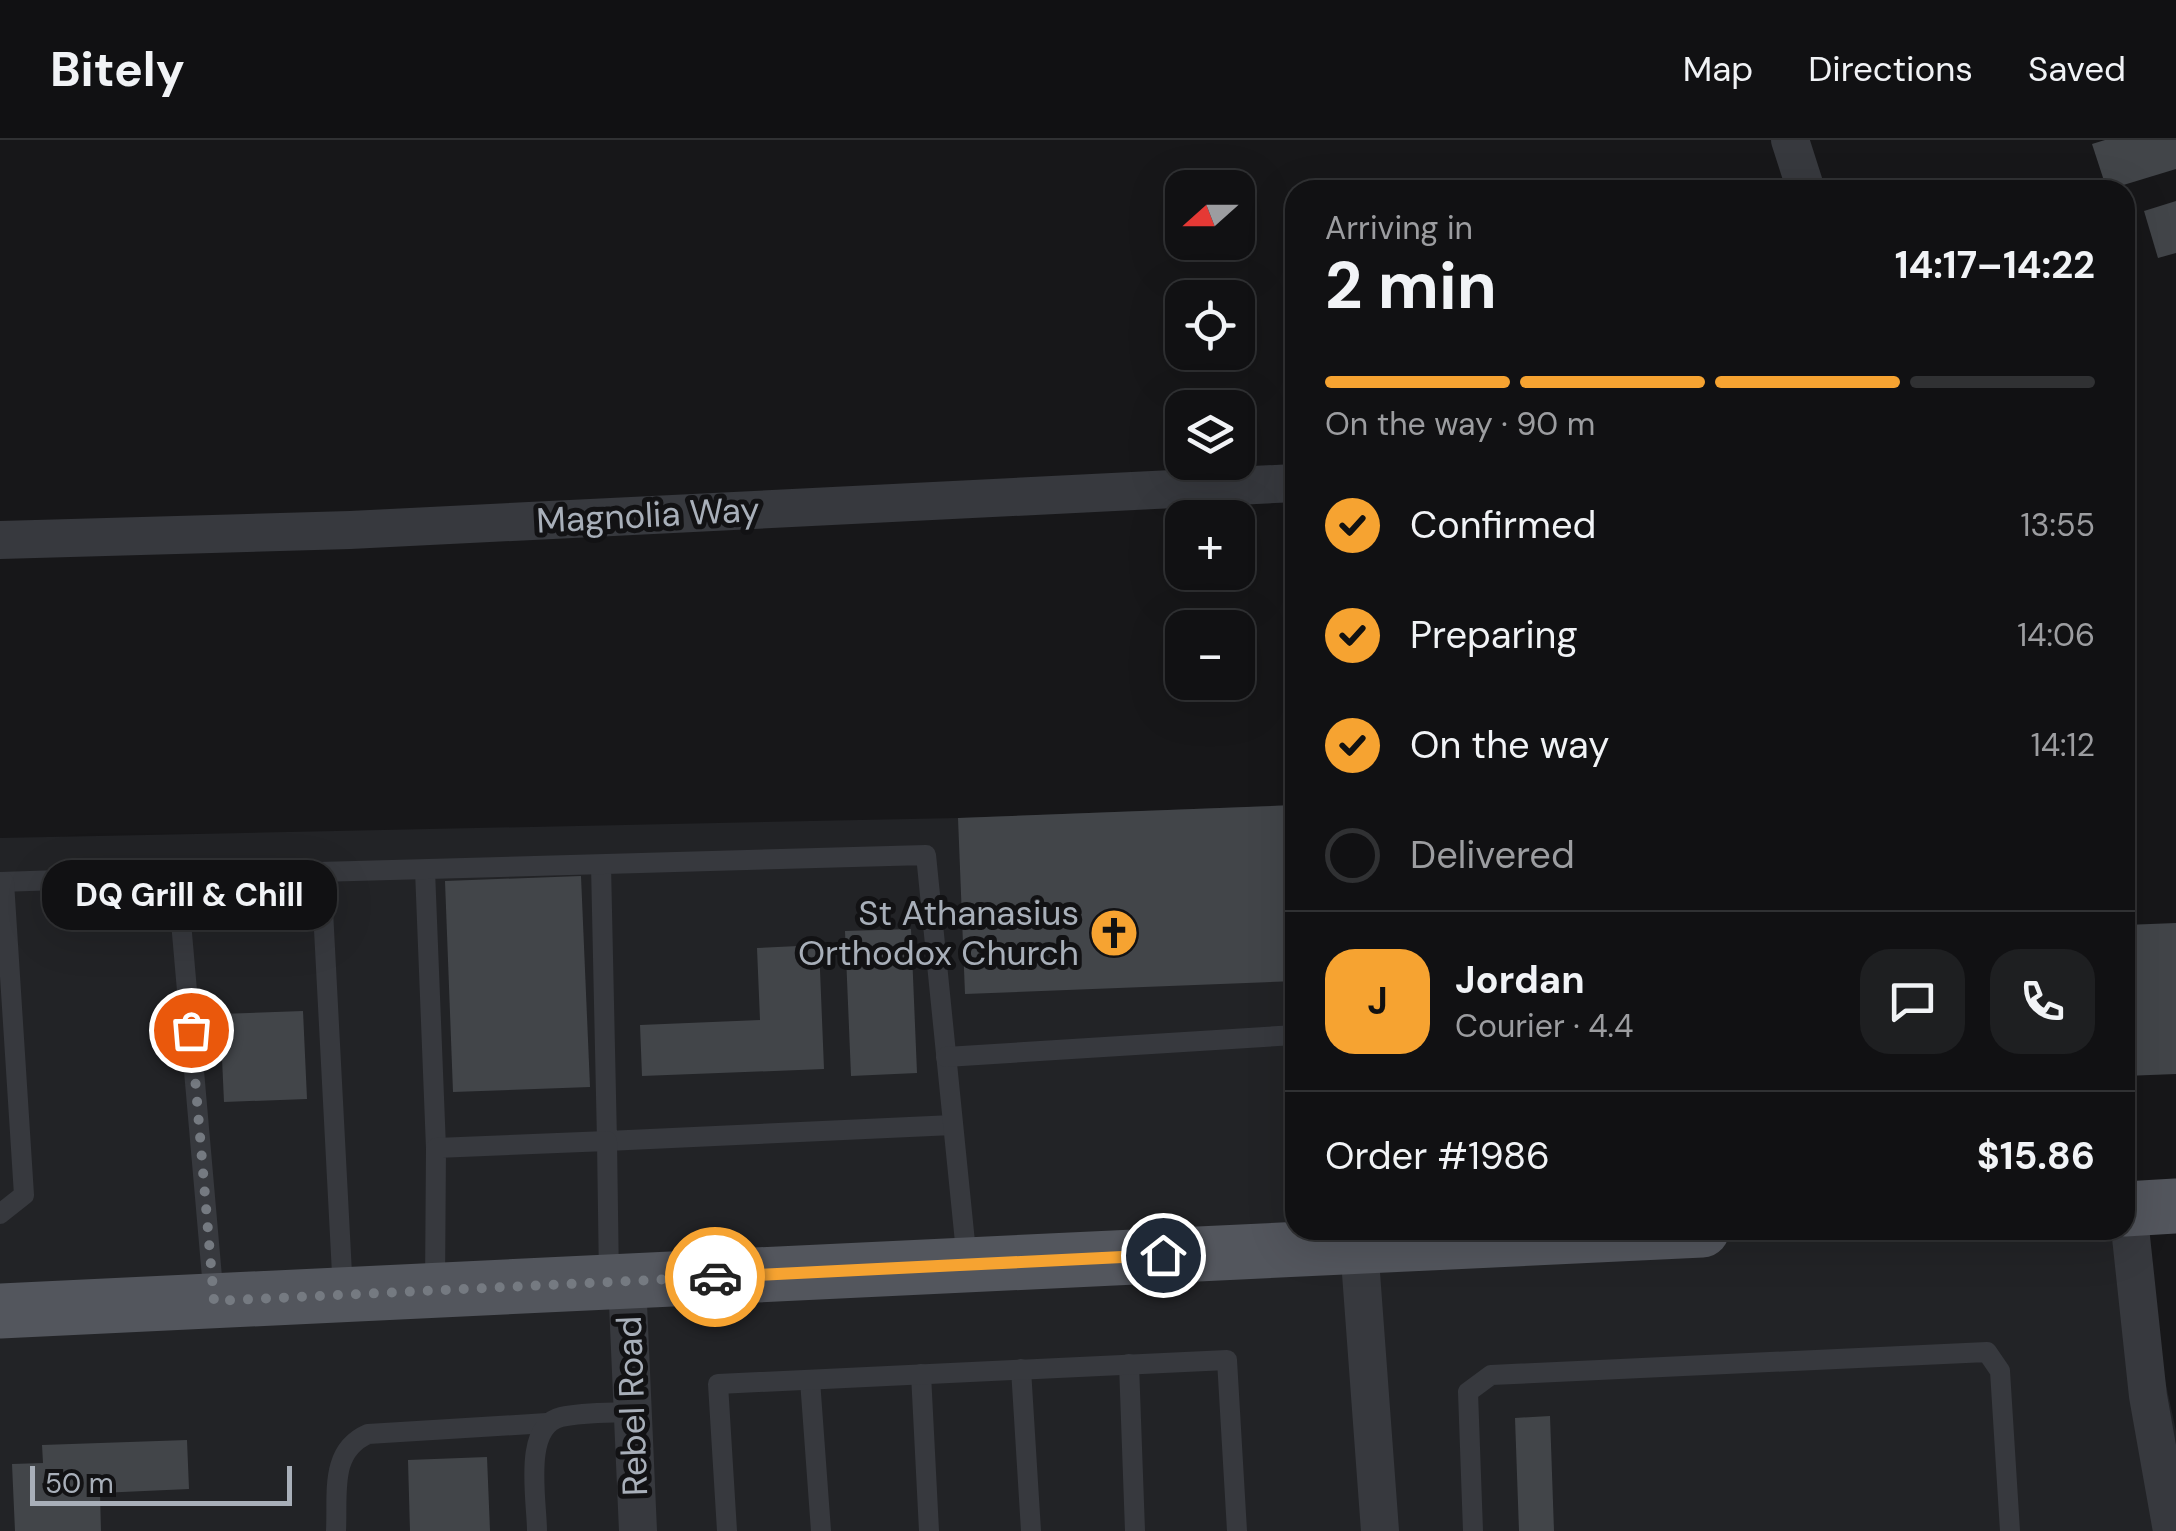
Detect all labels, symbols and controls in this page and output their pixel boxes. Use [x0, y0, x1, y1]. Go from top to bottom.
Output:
text: Bitely [50, 38, 185, 101]
text: Map [1683, 46, 1753, 92]
text: Directions [1808, 46, 1973, 92]
text: Saved [2028, 46, 2126, 92]
north arrow [1165, 170, 1255, 260]
map controls [1165, 170, 1255, 700]
text: Arriving in [1325, 207, 1473, 249]
text: 14:17–14:22 [1895, 240, 2095, 290]
text: 2 min [1325, 244, 1497, 328]
button: locate [1165, 280, 1255, 370]
button: layers [1165, 390, 1255, 480]
text: On the way · 90 m [1325, 403, 1595, 445]
street label: Magnolia Way [535, 486, 761, 544]
icon: check [1325, 498, 1380, 553]
button: + [1165, 500, 1255, 590]
text: Confirmed [1410, 500, 1596, 550]
text: 13:55 [2021, 504, 2095, 546]
icon: check [1325, 608, 1380, 663]
button: − [1165, 610, 1255, 700]
text: Preparing [1410, 610, 1578, 660]
text: 14:06 [2017, 614, 2095, 656]
icon: check [1325, 718, 1380, 773]
text: On the way [1410, 720, 1609, 770]
text: 14:12 [2031, 724, 2095, 766]
text: Delivered [1410, 830, 1575, 880]
callout: DQ Grill & Chill [44, 860, 338, 930]
text: DQ Grill & Chill [75, 874, 304, 916]
place label: St Athanasius Orthodox Church [798, 890, 1079, 976]
church icon: St Athanasius Orthodox Church [1088, 907, 1140, 959]
button: chat [1860, 949, 1965, 1054]
button: phone [1990, 949, 2095, 1054]
text: Jordan [1455, 955, 1585, 1005]
text: J [1367, 976, 1388, 1026]
pin [149, 988, 234, 1073]
icon: bag [164, 1003, 219, 1058]
text: Courier · 4.4 [1455, 1005, 1633, 1047]
text: Order #1986 [1325, 1131, 1550, 1181]
text: $15.86 [1977, 1131, 2095, 1181]
pin [1121, 1213, 1206, 1298]
courier [665, 1227, 765, 1327]
icon: home [1136, 1228, 1191, 1283]
icon: car [688, 1250, 743, 1305]
street label: Rebel Road [606, 1315, 658, 1497]
scale bar [30, 1461, 292, 1506]
text: 50 m [45, 1465, 114, 1502]

